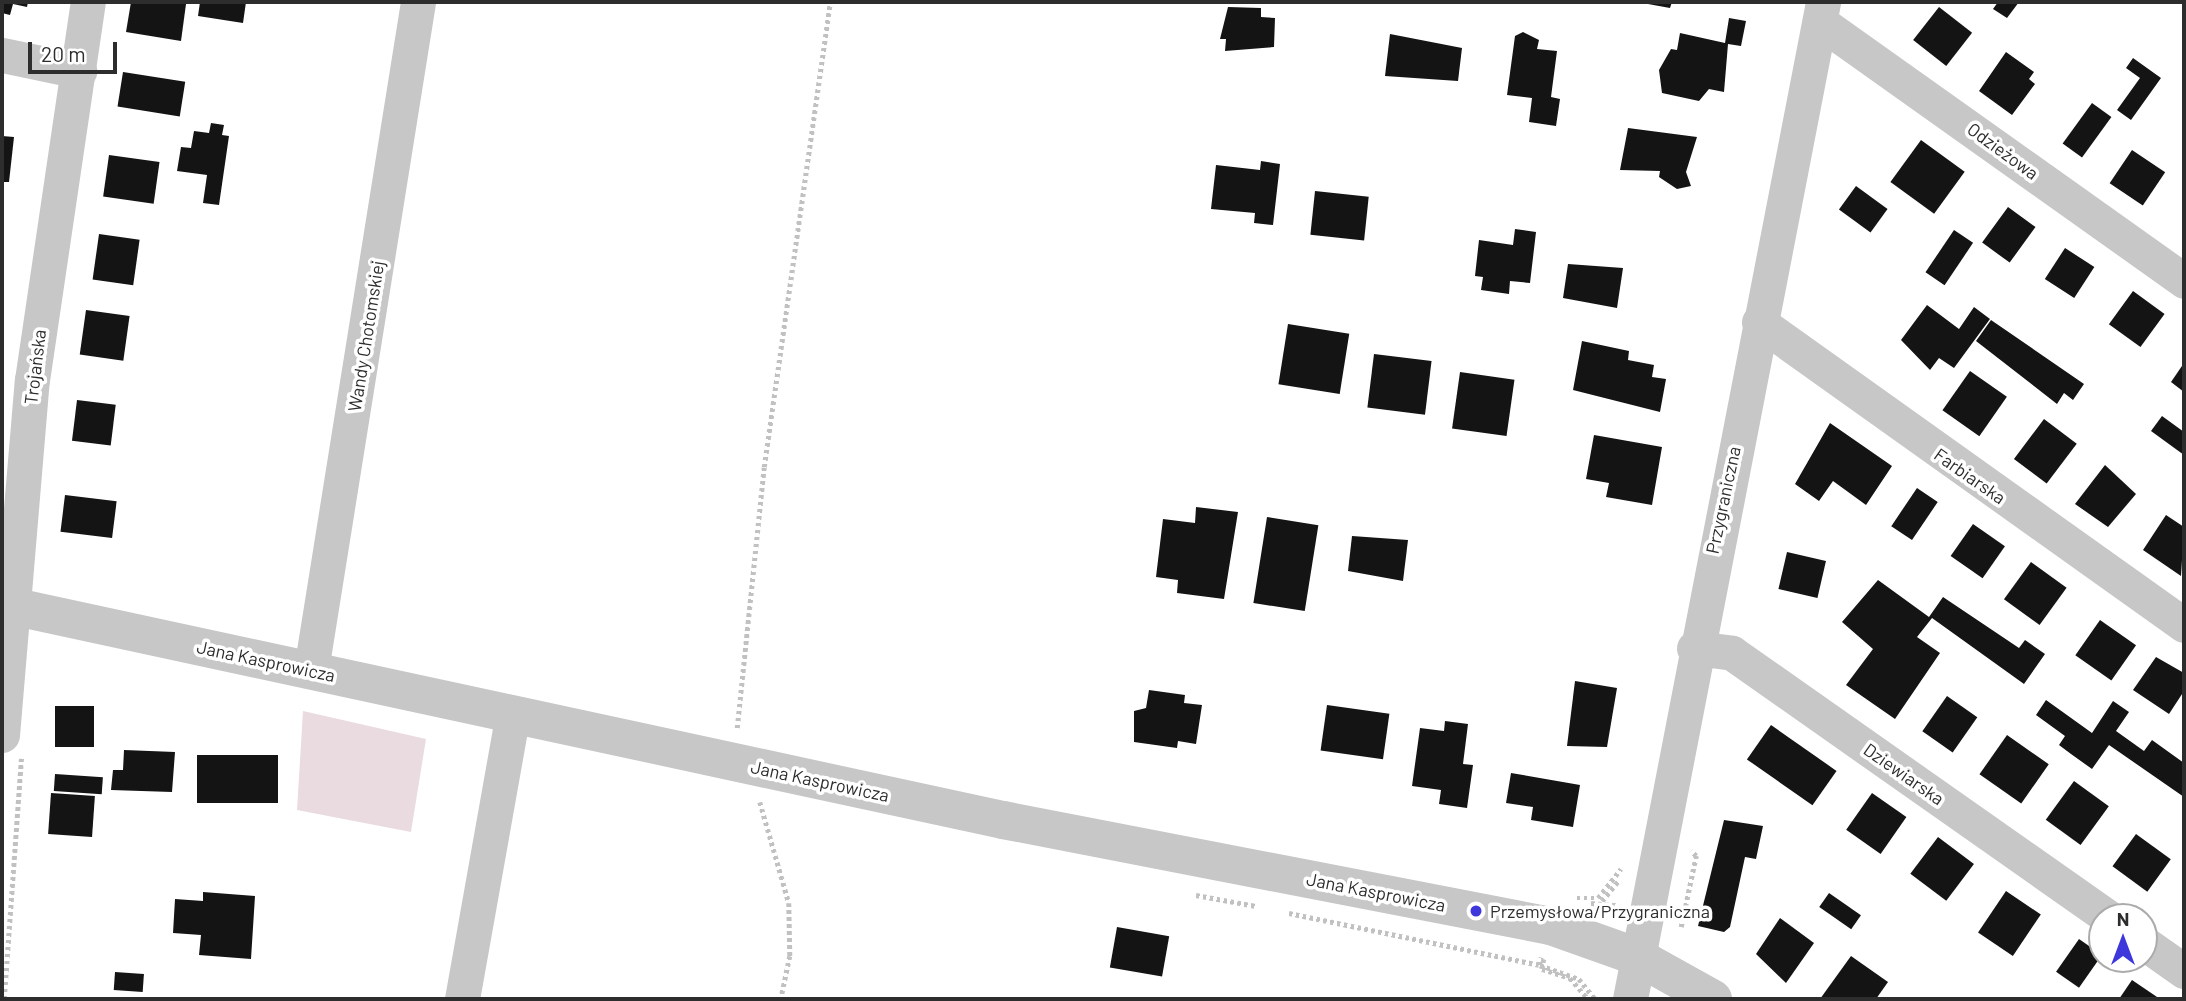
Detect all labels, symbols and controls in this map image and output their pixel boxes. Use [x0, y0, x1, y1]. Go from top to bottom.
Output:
scale bar [32, 28, 121, 72]
text: 20 m [41, 41, 86, 66]
street label: Odzieżowa [1963, 118, 2043, 184]
street label: Wandy Chotomskiej [343, 259, 389, 413]
street label: Trojańska [20, 328, 50, 406]
street label: Przygraniczna [1701, 444, 1745, 556]
street label: Farbiarska [1930, 444, 2010, 508]
street label: Jana Kasprowicza [195, 636, 337, 686]
street label: Dziewiarska [1860, 738, 1948, 810]
street label: Jana Kasprowicza [749, 756, 891, 806]
street label: Jana Kasprowicza [1305, 868, 1447, 916]
place label: Przemysłowa/Przygraniczna [1490, 900, 1710, 922]
marker: Przemysłowa/Przygraniczna [1468, 903, 1484, 919]
north arrow [2088, 903, 2158, 973]
text: N [2117, 907, 2129, 930]

